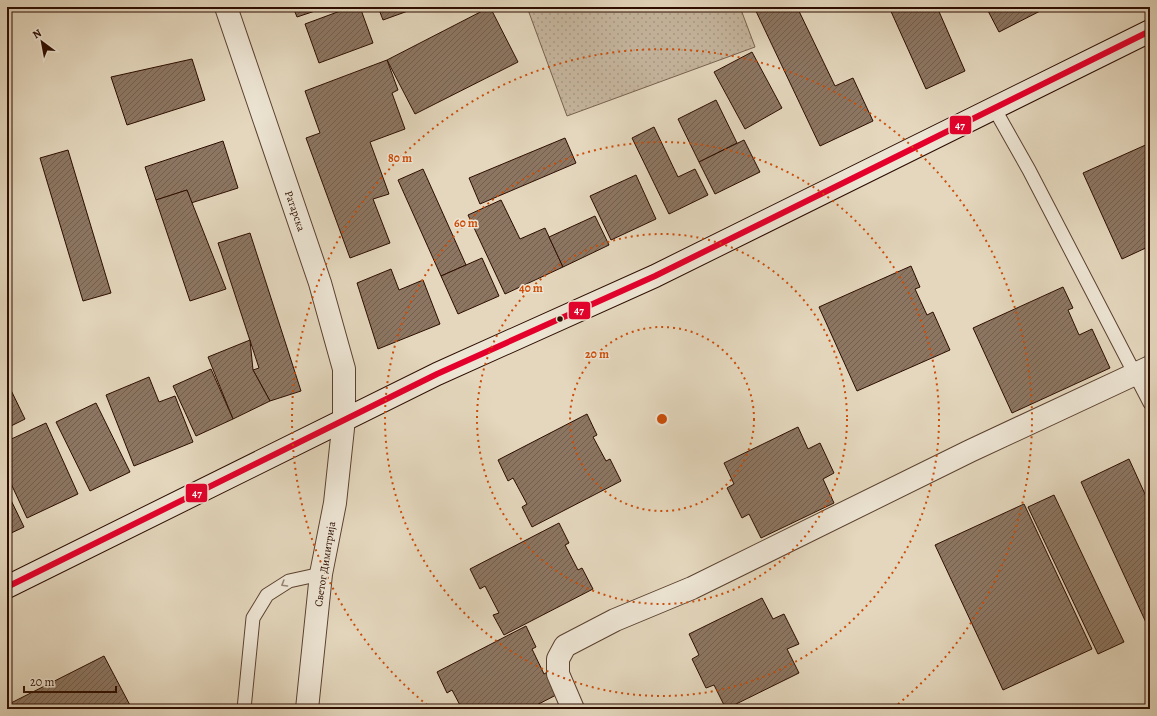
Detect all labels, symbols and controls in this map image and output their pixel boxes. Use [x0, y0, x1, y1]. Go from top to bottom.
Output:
north arrow [22, 22, 62, 62]
text: N [30, 25, 44, 42]
line badge: 47 [949, 115, 972, 135]
text: 47 [955, 118, 965, 133]
text: 80 m [388, 150, 412, 166]
street label: Ратарска [281, 189, 309, 234]
text: 60 m [454, 215, 478, 231]
text: 40 m [519, 280, 543, 296]
line badge: 47 [568, 301, 591, 320]
text: 47 [574, 303, 584, 318]
unlabelled marker [555, 314, 565, 324]
text: 20 m [585, 346, 609, 362]
centre of rings [655, 412, 669, 426]
line badge: 47 [185, 483, 208, 503]
text: 47 [192, 486, 202, 501]
street label: Светог Димитрија [311, 519, 339, 608]
one-way arrow [281, 579, 288, 586]
scale bar [24, 668, 116, 694]
text: 20 m [30, 674, 54, 690]

